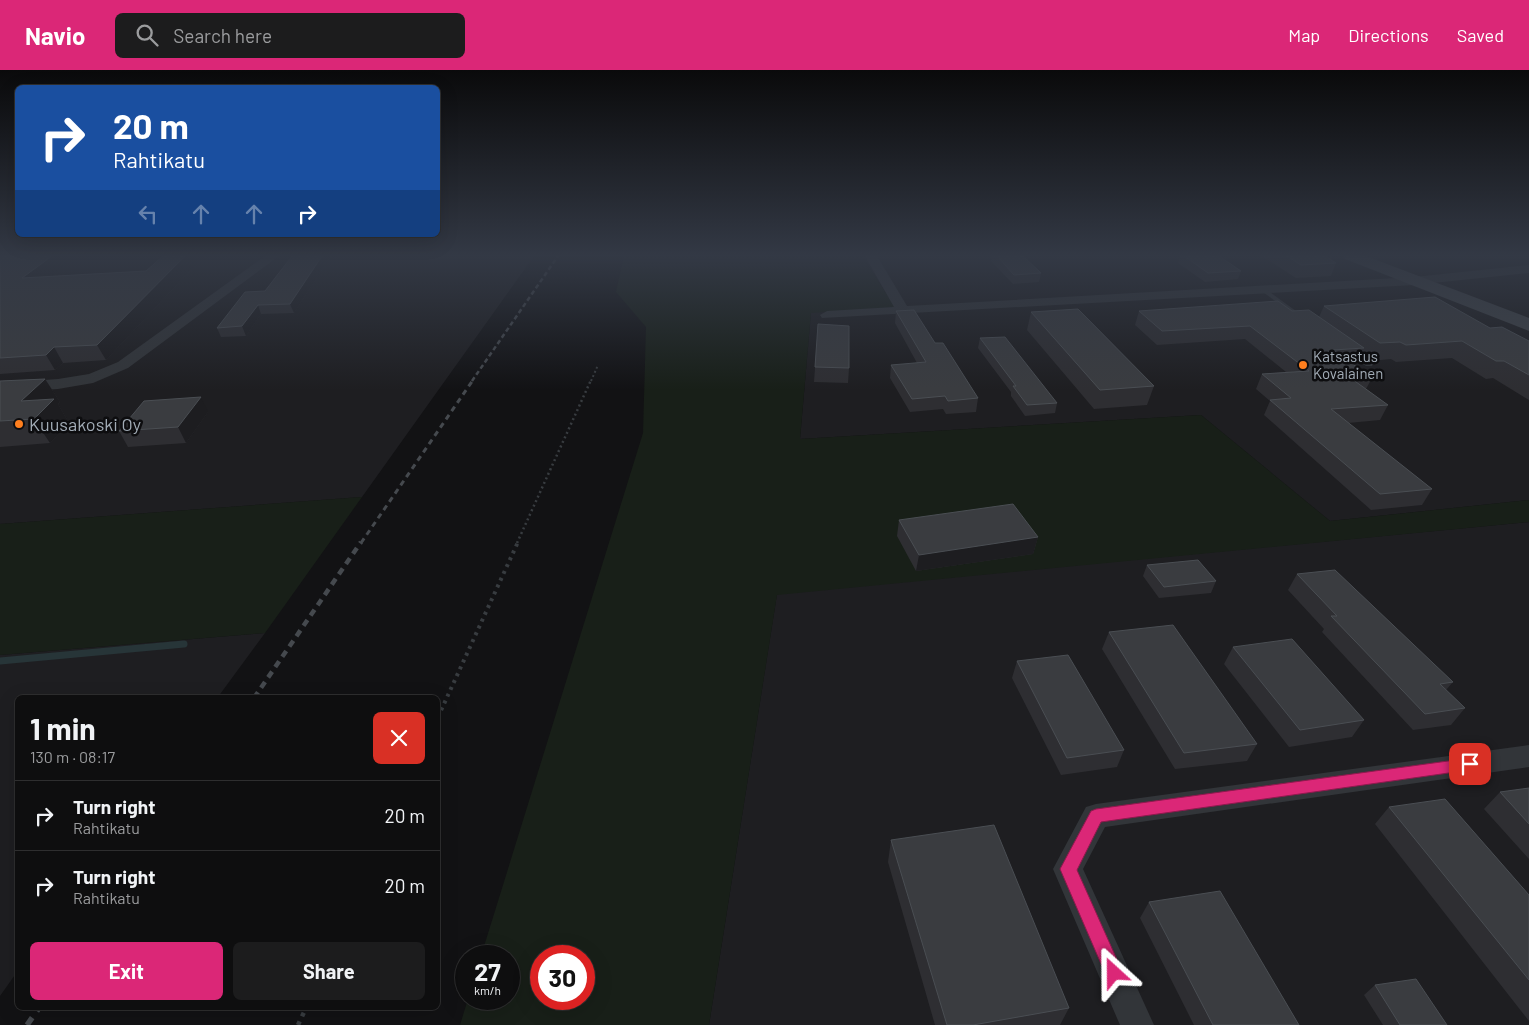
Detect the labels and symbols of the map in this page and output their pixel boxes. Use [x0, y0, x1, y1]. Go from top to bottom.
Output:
place label: Katsastus Kovalainen [1313, 347, 1383, 382]
marker: Katsastus Kovalainen [1297, 359, 1309, 371]
place label: Kuusakoski Oy [29, 413, 141, 435]
marker: Kuusakoski Oy [13, 418, 25, 430]
pin [1449, 743, 1491, 785]
speed limit sign: 30 [530, 945, 595, 1010]
position arrow [1087, 946, 1139, 998]

